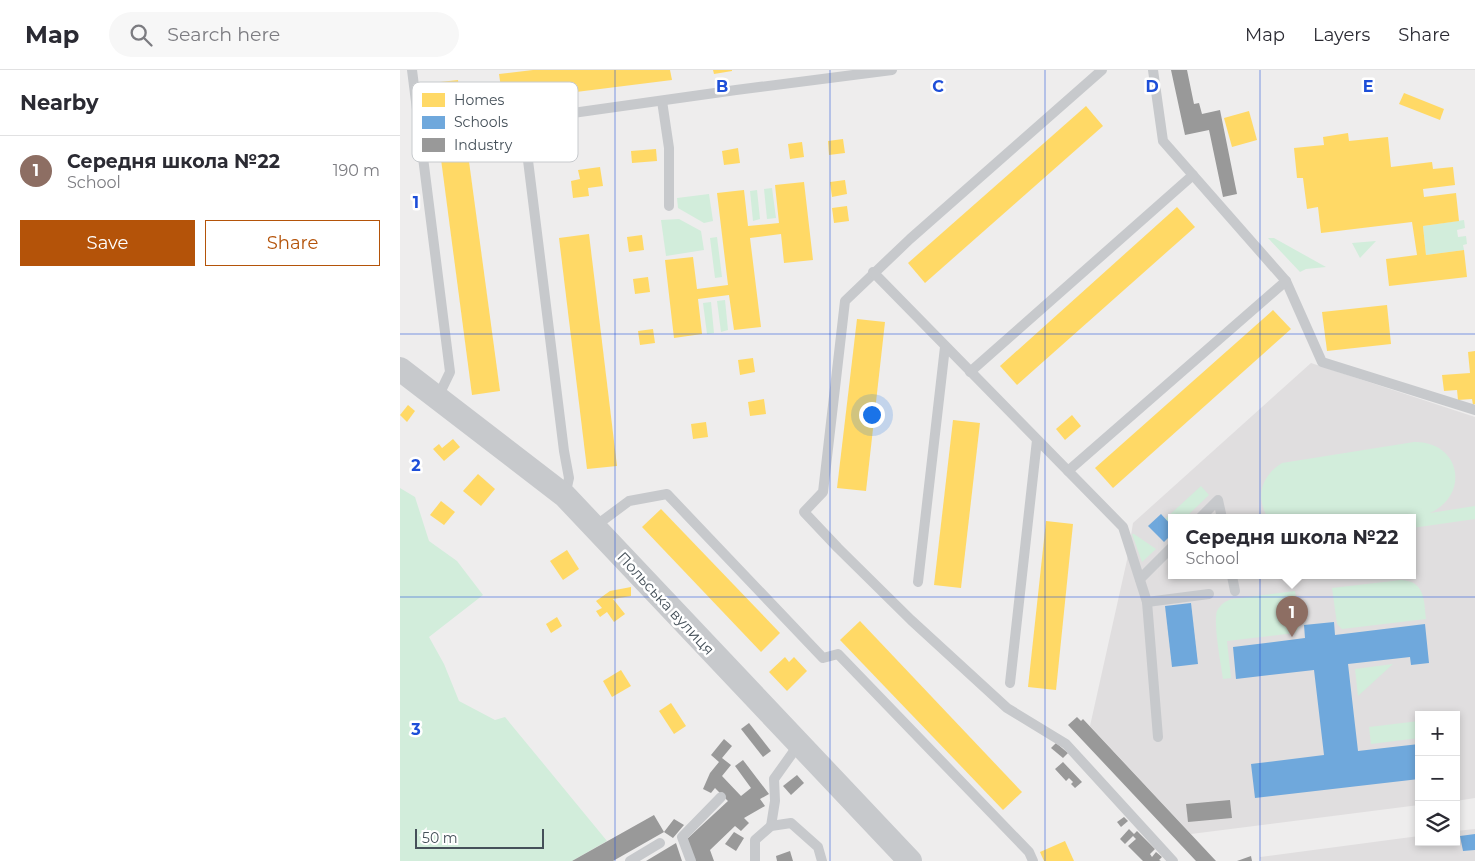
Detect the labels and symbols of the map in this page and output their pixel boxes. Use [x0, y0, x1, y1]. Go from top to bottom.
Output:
text: B [716, 77, 728, 96]
text: C [932, 77, 944, 96]
text: D [1145, 77, 1159, 96]
text: E [1363, 77, 1373, 96]
legend [412, 82, 578, 162]
text: Homes [454, 91, 504, 109]
text: Schools [454, 113, 508, 131]
text: Industry [454, 136, 513, 154]
text: 1 [413, 193, 419, 212]
your location [859, 402, 885, 428]
text: 2 [411, 456, 421, 475]
street label: Польська вулиця [613, 547, 719, 659]
pin: 1 [1276, 596, 1308, 637]
text: 3 [410, 720, 421, 739]
scale bar [415, 826, 544, 849]

